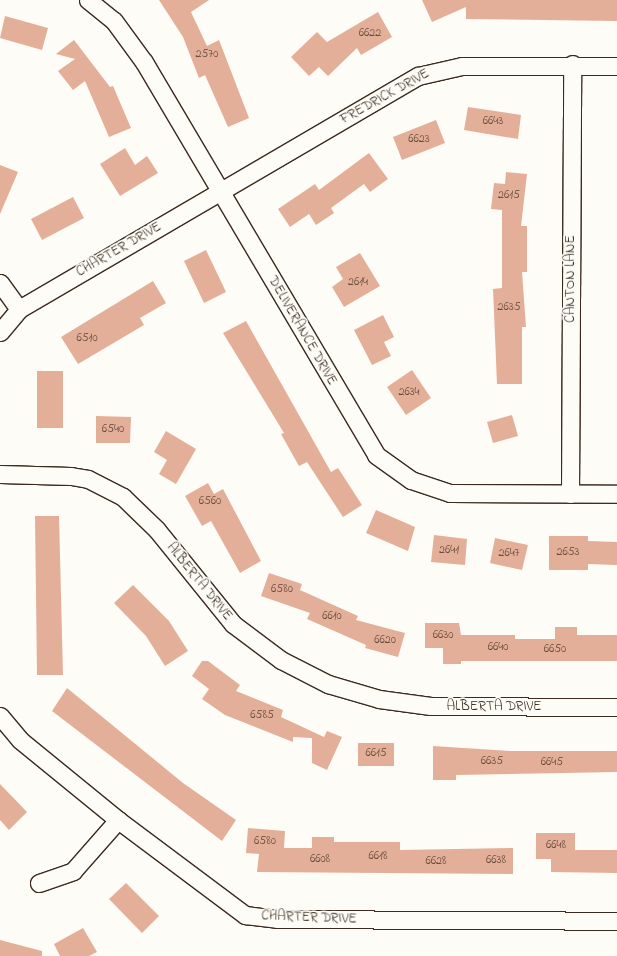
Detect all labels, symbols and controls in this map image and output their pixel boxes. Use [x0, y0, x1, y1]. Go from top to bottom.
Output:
house number: 6622 [359, 27, 381, 41]
house number: 2570 [196, 48, 218, 62]
street label: FREDRICK DRIVE [338, 66, 432, 128]
house number: 6643 [483, 115, 503, 129]
house number: 6623 [408, 133, 430, 147]
house number: 2615 [498, 189, 520, 203]
street label: CHARTER DRIVE [73, 219, 165, 281]
street label: CANTON LANE [563, 235, 579, 323]
street label: DELIVERANCE DRIVE [264, 273, 340, 389]
house number: 2614 [348, 276, 368, 290]
house number: 2635 [497, 301, 521, 315]
house number: 6510 [76, 332, 98, 346]
house number: 2634 [398, 386, 420, 400]
house number: 6540 [102, 423, 124, 437]
house number: 6560 [199, 495, 221, 509]
street label: ALBERTA DRIVE [163, 540, 235, 624]
house number: 2641 [439, 544, 459, 558]
house number: 2653 [556, 546, 580, 560]
house number: 2647 [498, 547, 520, 561]
house number: 6580 [271, 583, 293, 597]
house number: 6610 [322, 610, 342, 624]
house number: 6630 [433, 629, 453, 643]
house number: 6620 [374, 634, 396, 648]
house number: 6640 [488, 641, 508, 655]
house number: 6650 [544, 643, 566, 657]
street label: ALBERTA DRIVE [446, 699, 542, 715]
house number: 6585 [250, 709, 274, 723]
house number: 6615 [365, 747, 387, 761]
house number: 6635 [481, 755, 503, 769]
house number: 6645 [541, 756, 563, 770]
house number: 6580 [254, 835, 276, 849]
house number: 6648 [546, 839, 566, 853]
house number: 6618 [369, 850, 387, 864]
house number: 6608 [310, 853, 330, 867]
house number: 6638 [486, 854, 506, 868]
house number: 6628 [425, 855, 447, 869]
street label: CHARTER DRIVE [261, 908, 357, 928]

